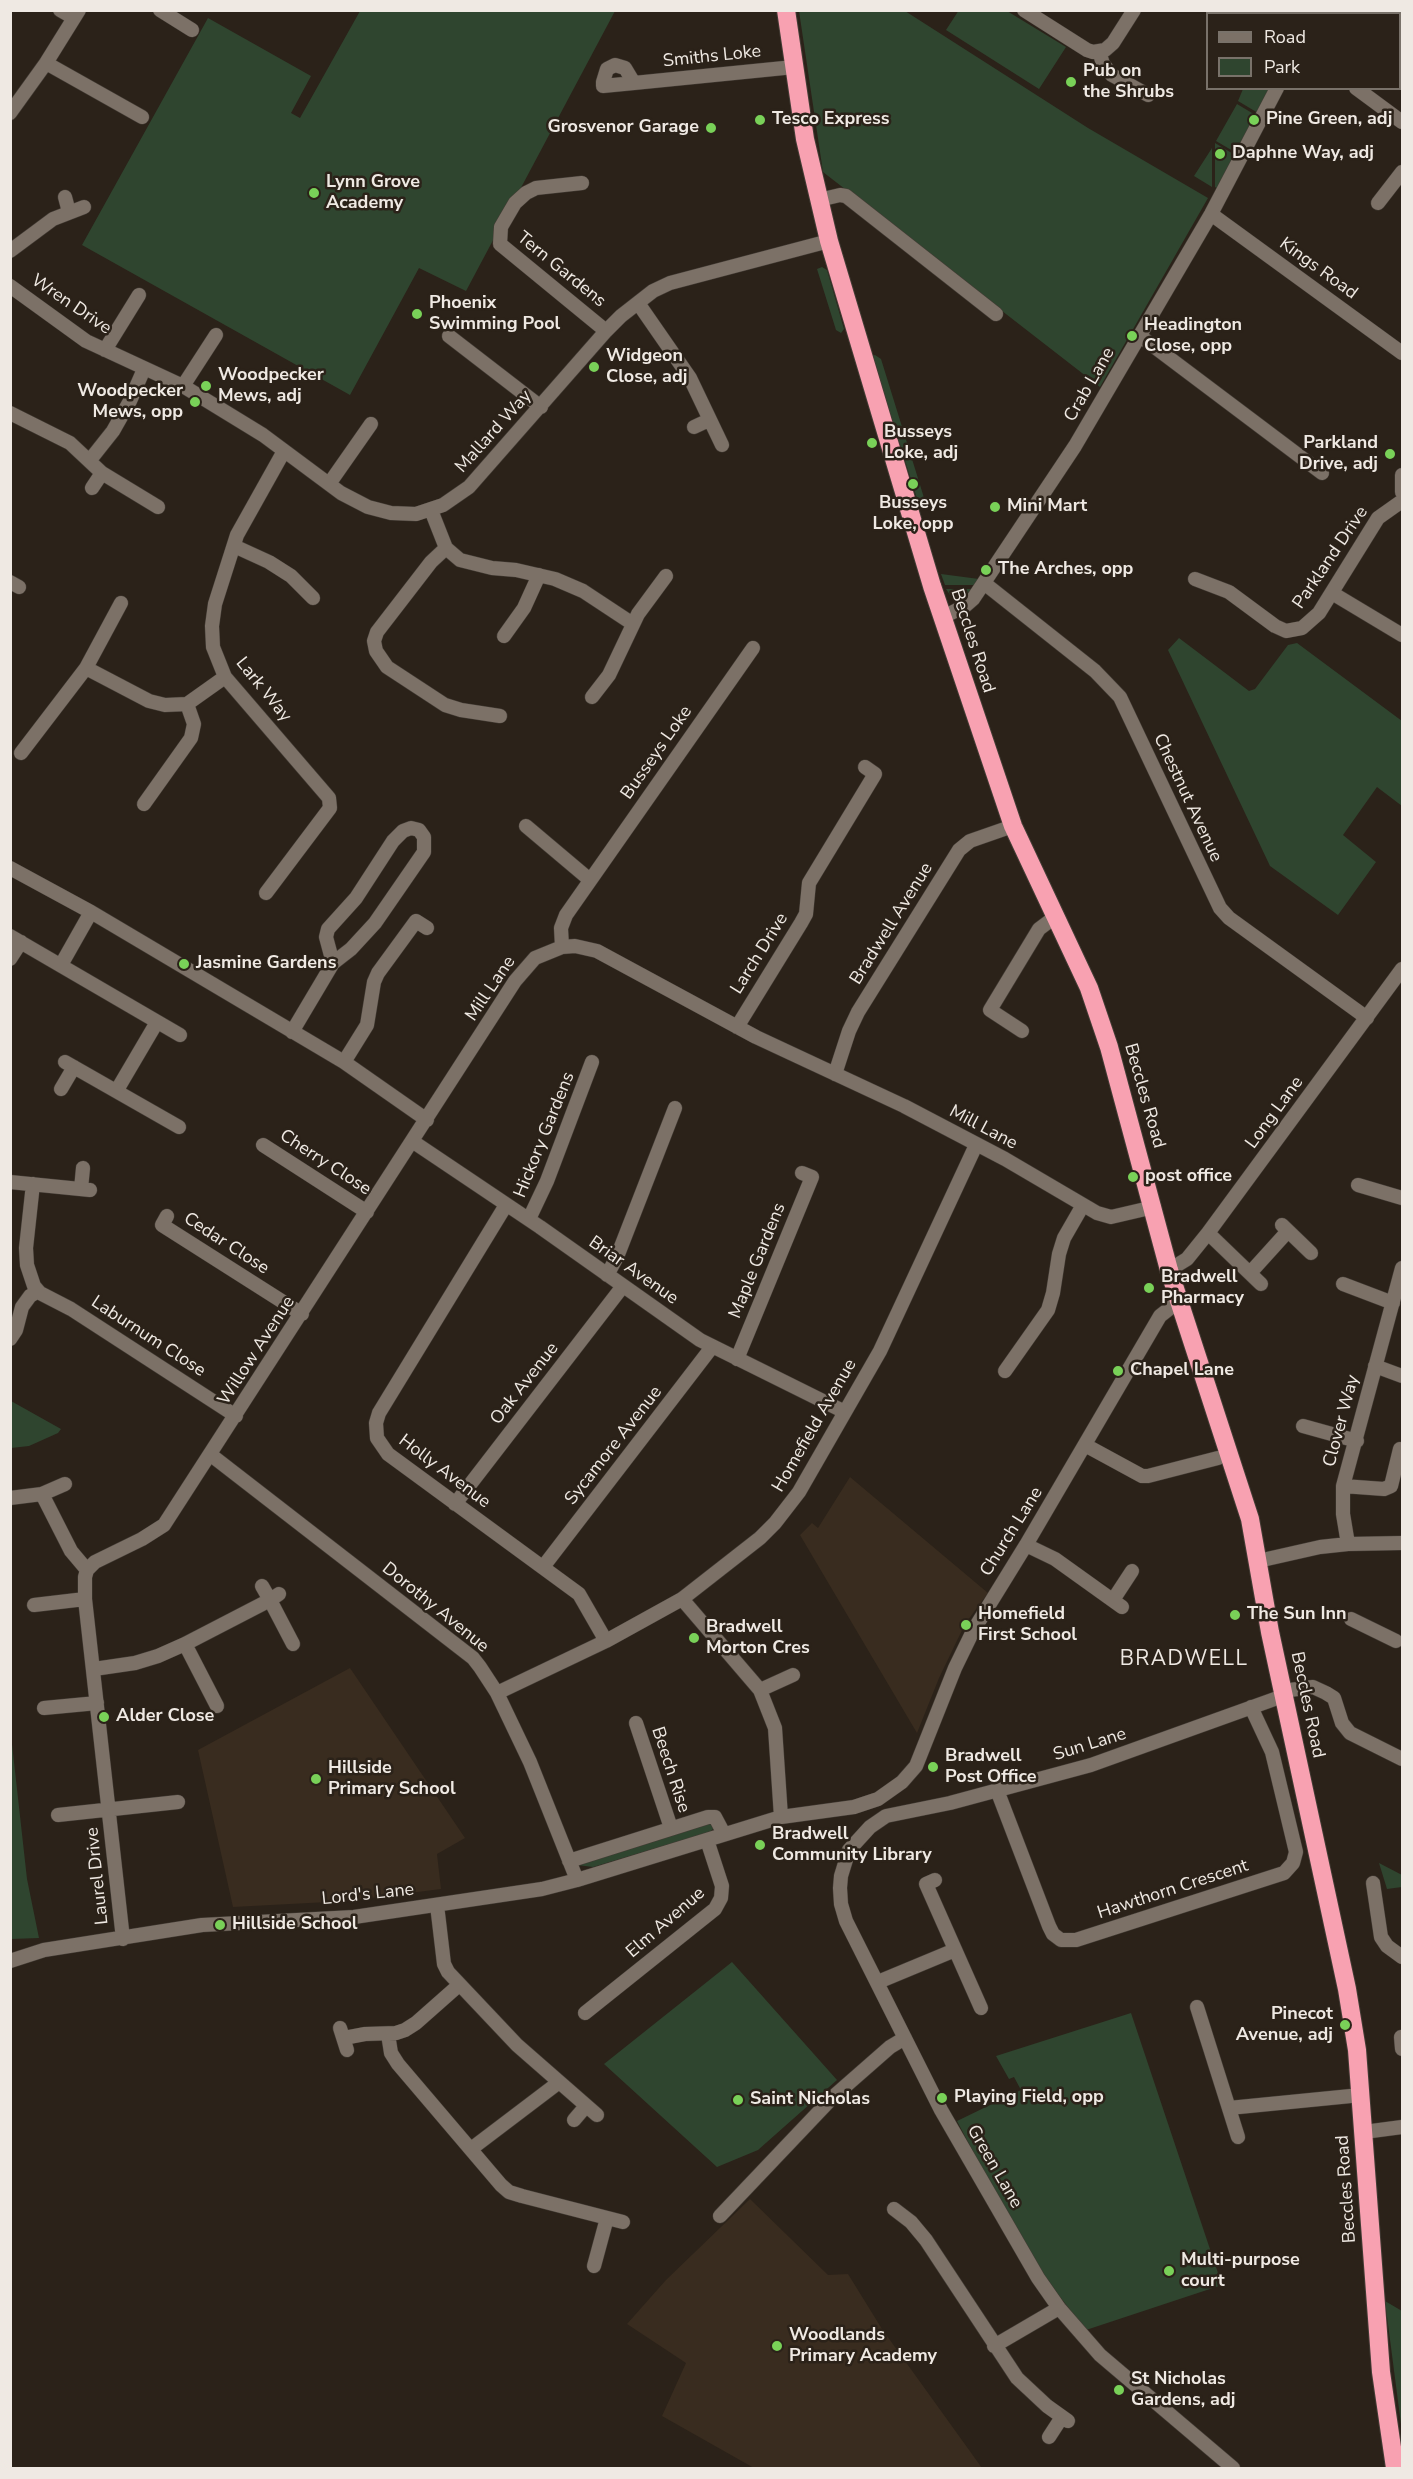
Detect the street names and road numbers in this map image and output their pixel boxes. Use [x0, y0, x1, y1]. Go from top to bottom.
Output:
street label: Smiths Loke [662, 41, 762, 73]
street label: Tern Gardens [512, 228, 610, 312]
street label: Kings Road [1275, 233, 1361, 305]
street label: Wren Drive [27, 270, 115, 340]
street label: Crab Lane [1060, 344, 1120, 426]
street label: Mallard Way [451, 386, 537, 478]
street label: Parkland Drive [1289, 503, 1373, 613]
street label: Beccles Road [945, 586, 999, 696]
street label: Lark Way [230, 653, 296, 727]
street label: Busseys Loke [617, 702, 697, 804]
street label: Chestnut Avenue [1148, 730, 1226, 866]
street label: Bradwell Avenue [846, 859, 938, 989]
street label: Larch Drive [727, 909, 793, 999]
street label: Mill Lane [461, 952, 521, 1026]
street label: Beccles Road [1119, 1041, 1169, 1151]
street label: Hickory Gardens [510, 1069, 580, 1201]
street label: Long Lane [1242, 1073, 1308, 1153]
street label: Mill Lane [945, 1101, 1021, 1155]
street label: Cherry Close [275, 1125, 375, 1201]
street label: Maple Gardens [725, 1200, 791, 1322]
street label: Cedar Close [179, 1208, 273, 1280]
street label: Briar Avenue [584, 1232, 682, 1310]
street label: Laburnum Close [87, 1292, 209, 1382]
street label: Willow Avenue [214, 1293, 300, 1409]
street label: Oak Avenue [486, 1339, 564, 1429]
street label: Homefield Avenue [768, 1356, 862, 1496]
street label: Clover Way [1319, 1373, 1365, 1469]
street label: Sycamore Avenue [561, 1382, 667, 1510]
street label: Holly Avenue [394, 1430, 494, 1514]
street label: Church Lane [976, 1483, 1048, 1581]
street label: Dorothy Avenue [377, 1558, 493, 1658]
street label: Beccles Road [1285, 1650, 1329, 1760]
street label: Beech Rise [646, 1724, 694, 1816]
street label: Sun Lane [1051, 1724, 1129, 1766]
street label: Laurel Drive [82, 1826, 114, 1926]
street label: Hawthorn Crescent [1095, 1855, 1251, 1925]
street label: Lord's Lane [321, 1879, 415, 1911]
street label: Elm Avenue [622, 1883, 710, 1963]
street label: Green Lane [962, 2122, 1026, 2212]
street label: Beccles Road [1332, 2134, 1362, 2244]

